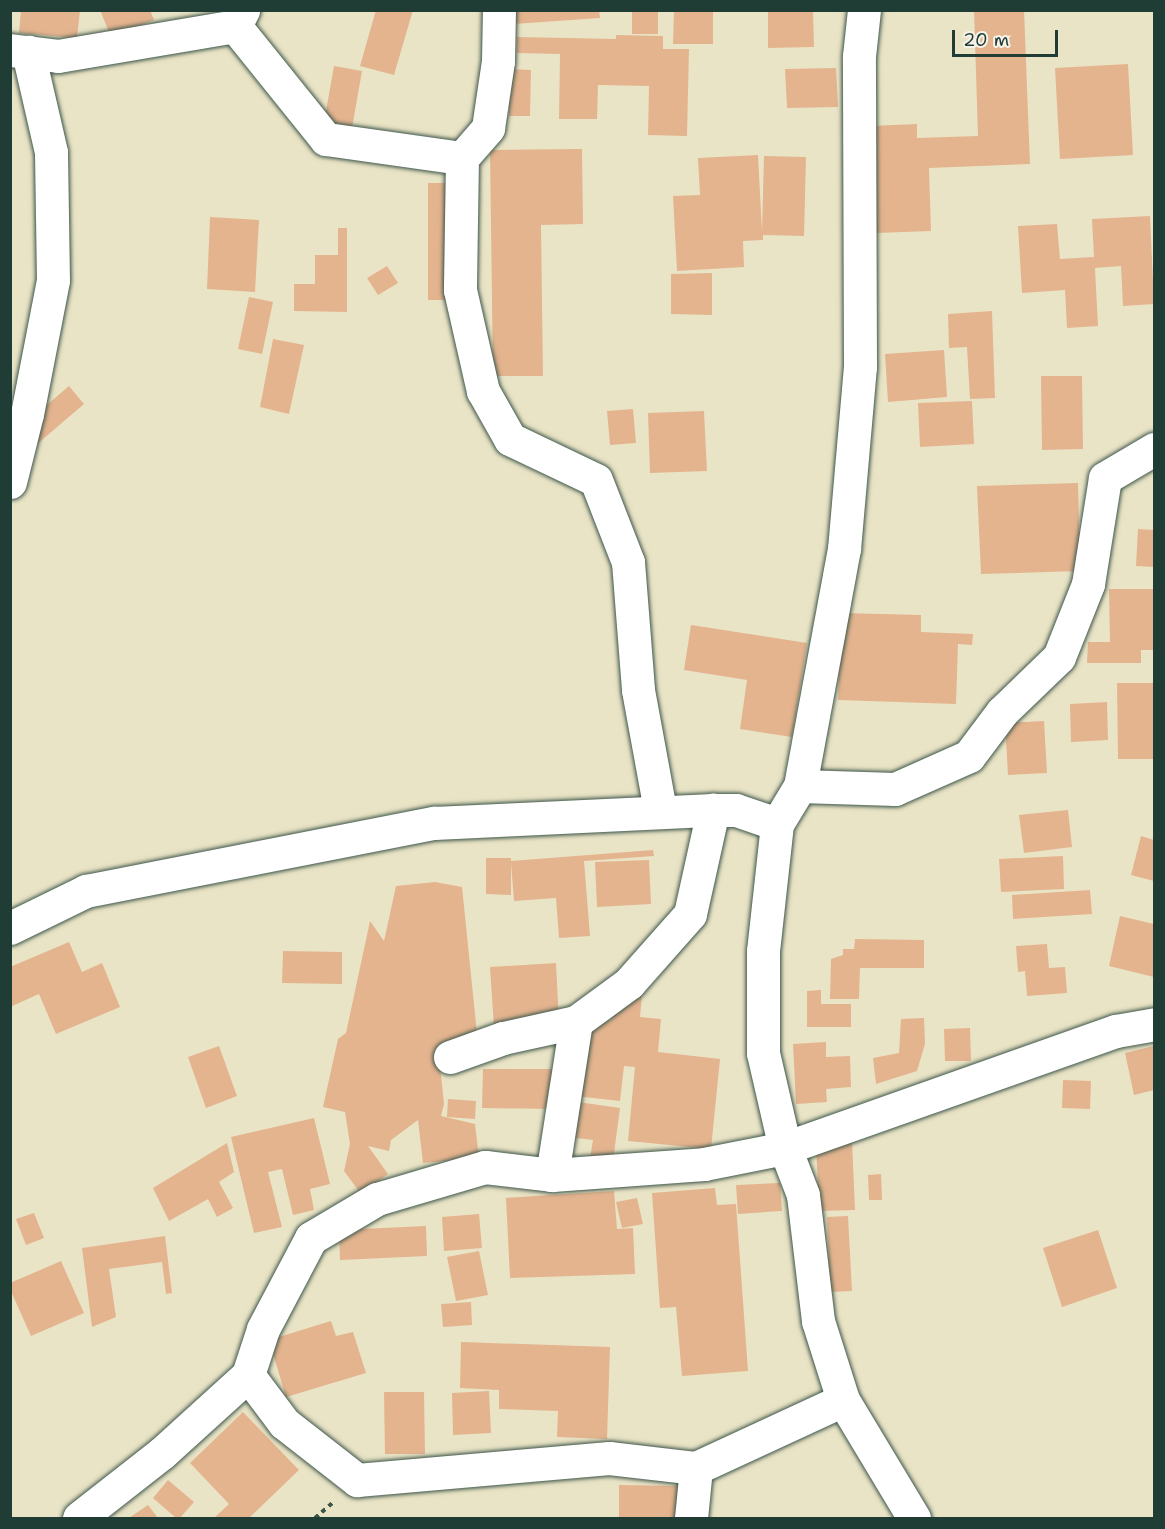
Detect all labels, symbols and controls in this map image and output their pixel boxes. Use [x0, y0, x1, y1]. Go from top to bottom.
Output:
scale bar [955, 18, 1062, 56]
text: 20 m [963, 28, 1009, 52]

